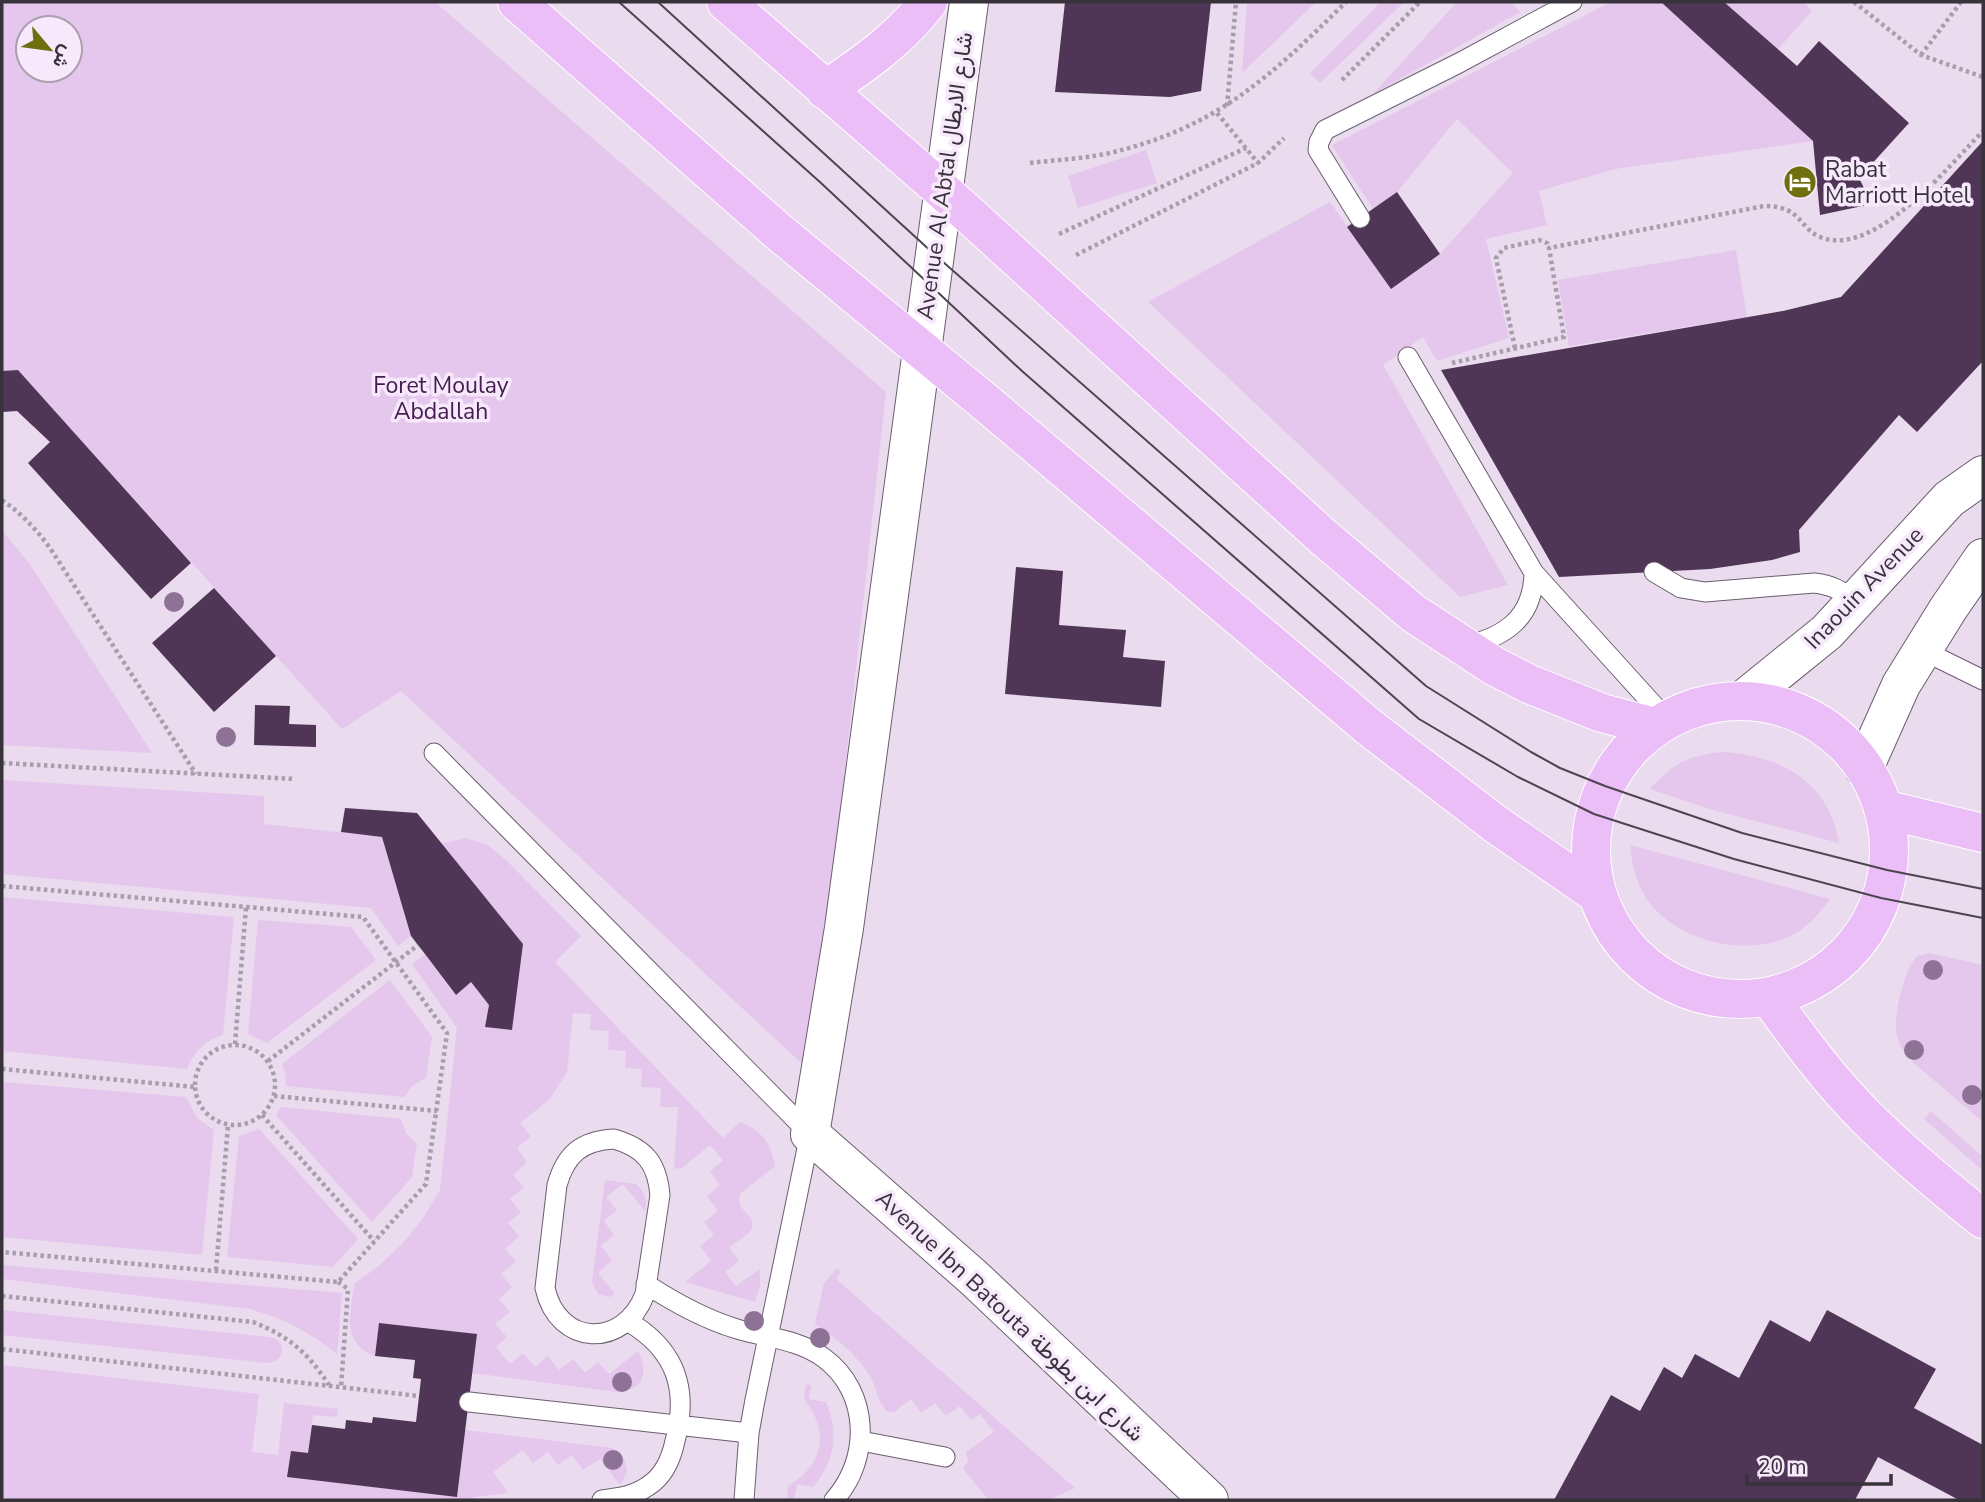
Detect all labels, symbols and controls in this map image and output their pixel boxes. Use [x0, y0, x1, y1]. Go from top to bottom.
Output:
north arrow [14, 14, 84, 84]
street label: Avenue Al Abtal شارع الابطال [909, 30, 981, 322]
text: ش [46, 40, 80, 73]
place label: Rabat Marriott Hotel [1825, 154, 1970, 211]
hotel icon: Rabat Marriott Hotel [1781, 163, 1819, 201]
park label: Foret Moulay Abdallah [373, 370, 509, 427]
street label: Inaouin Avenue [1797, 520, 1931, 656]
street label: Avenue Ibn Batouta شارع ابن بطوطة [869, 1183, 1151, 1449]
scale bar [1747, 1442, 1890, 1486]
text: 20 m [1758, 1453, 1807, 1481]

